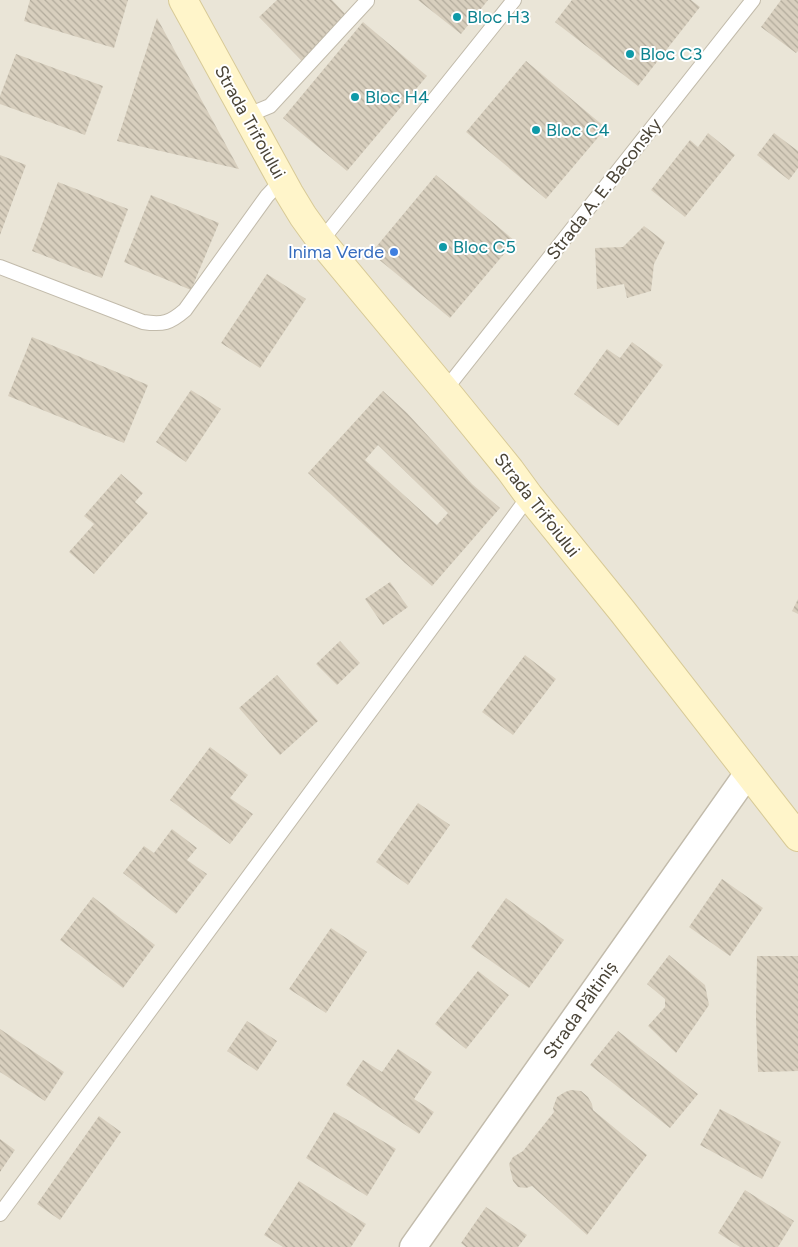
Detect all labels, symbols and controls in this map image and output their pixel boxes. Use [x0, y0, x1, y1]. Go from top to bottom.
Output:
place label: Bloc H3 [467, 6, 530, 28]
marker: Bloc H3 [451, 11, 463, 23]
place label: Bloc C3 [640, 43, 702, 65]
marker: Bloc C3 [624, 48, 636, 60]
street label: Strada Trifoiului [210, 62, 290, 182]
place label: Bloc H4 [365, 86, 429, 108]
marker: Bloc H4 [349, 91, 361, 103]
street label: Strada A. E. Baconsky [542, 113, 666, 264]
place label: Bloc C4 [546, 119, 610, 141]
marker: Bloc C4 [530, 124, 542, 136]
place label: Bloc C5 [453, 236, 516, 258]
place label: Inima Verde [288, 241, 384, 263]
marker: Bloc C5 [437, 241, 449, 253]
marker: Inima Verde [388, 246, 400, 258]
street label: Strada Trifoiului [490, 449, 584, 561]
street label: Strada Păltiniș [538, 957, 622, 1063]

